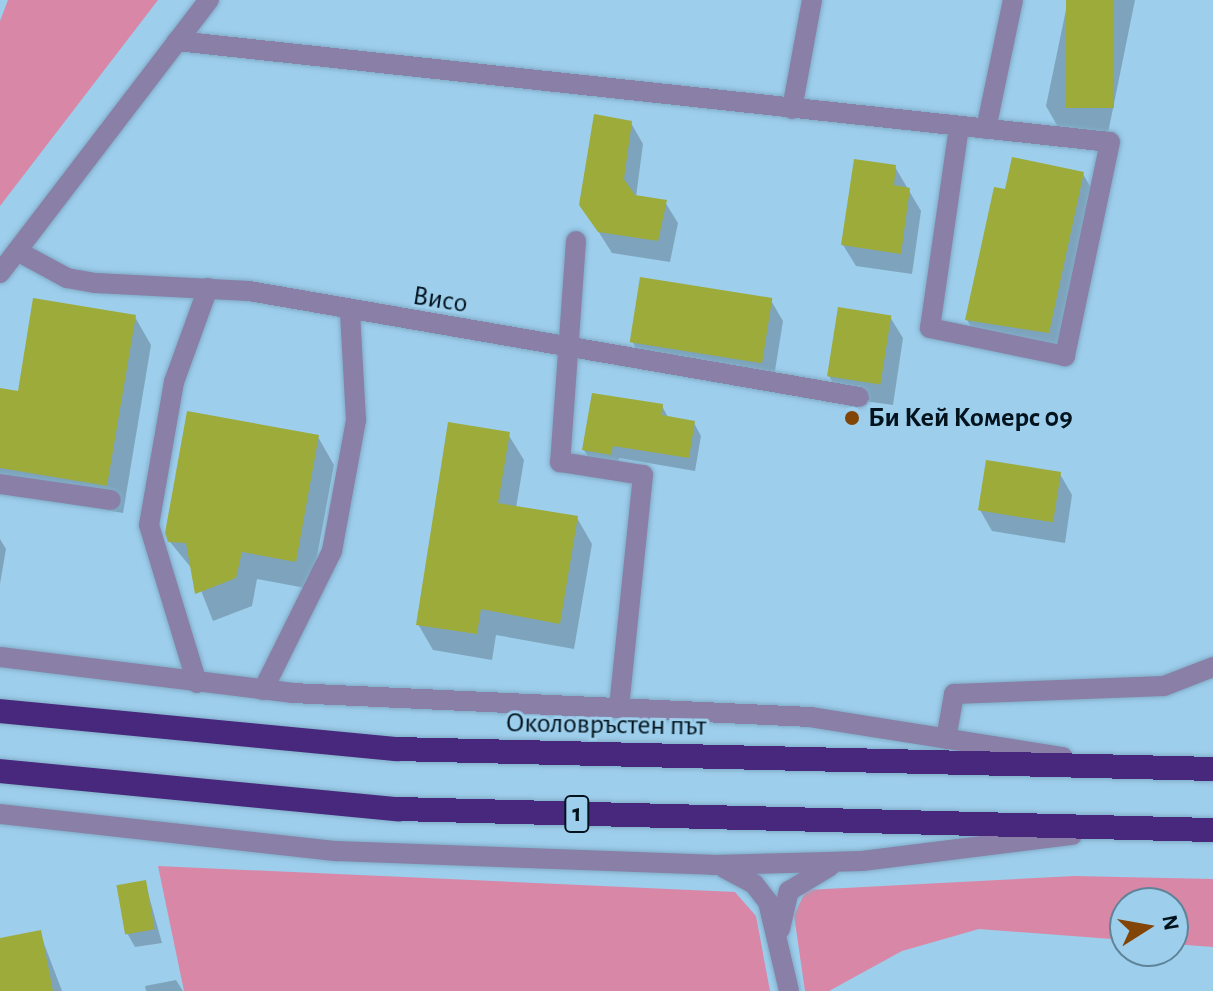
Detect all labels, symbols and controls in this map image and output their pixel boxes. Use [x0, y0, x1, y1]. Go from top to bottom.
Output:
street label: Висо [410, 279, 470, 321]
place label: Би Кей Комерс 09 [868, 401, 1073, 435]
marker: Би Кей Комерс 09 [843, 409, 861, 427]
street label: Околовръстен път [505, 706, 707, 744]
road number: 1 [563, 792, 591, 836]
north arrow [1109, 887, 1189, 967]
text: N [1158, 913, 1183, 932]

